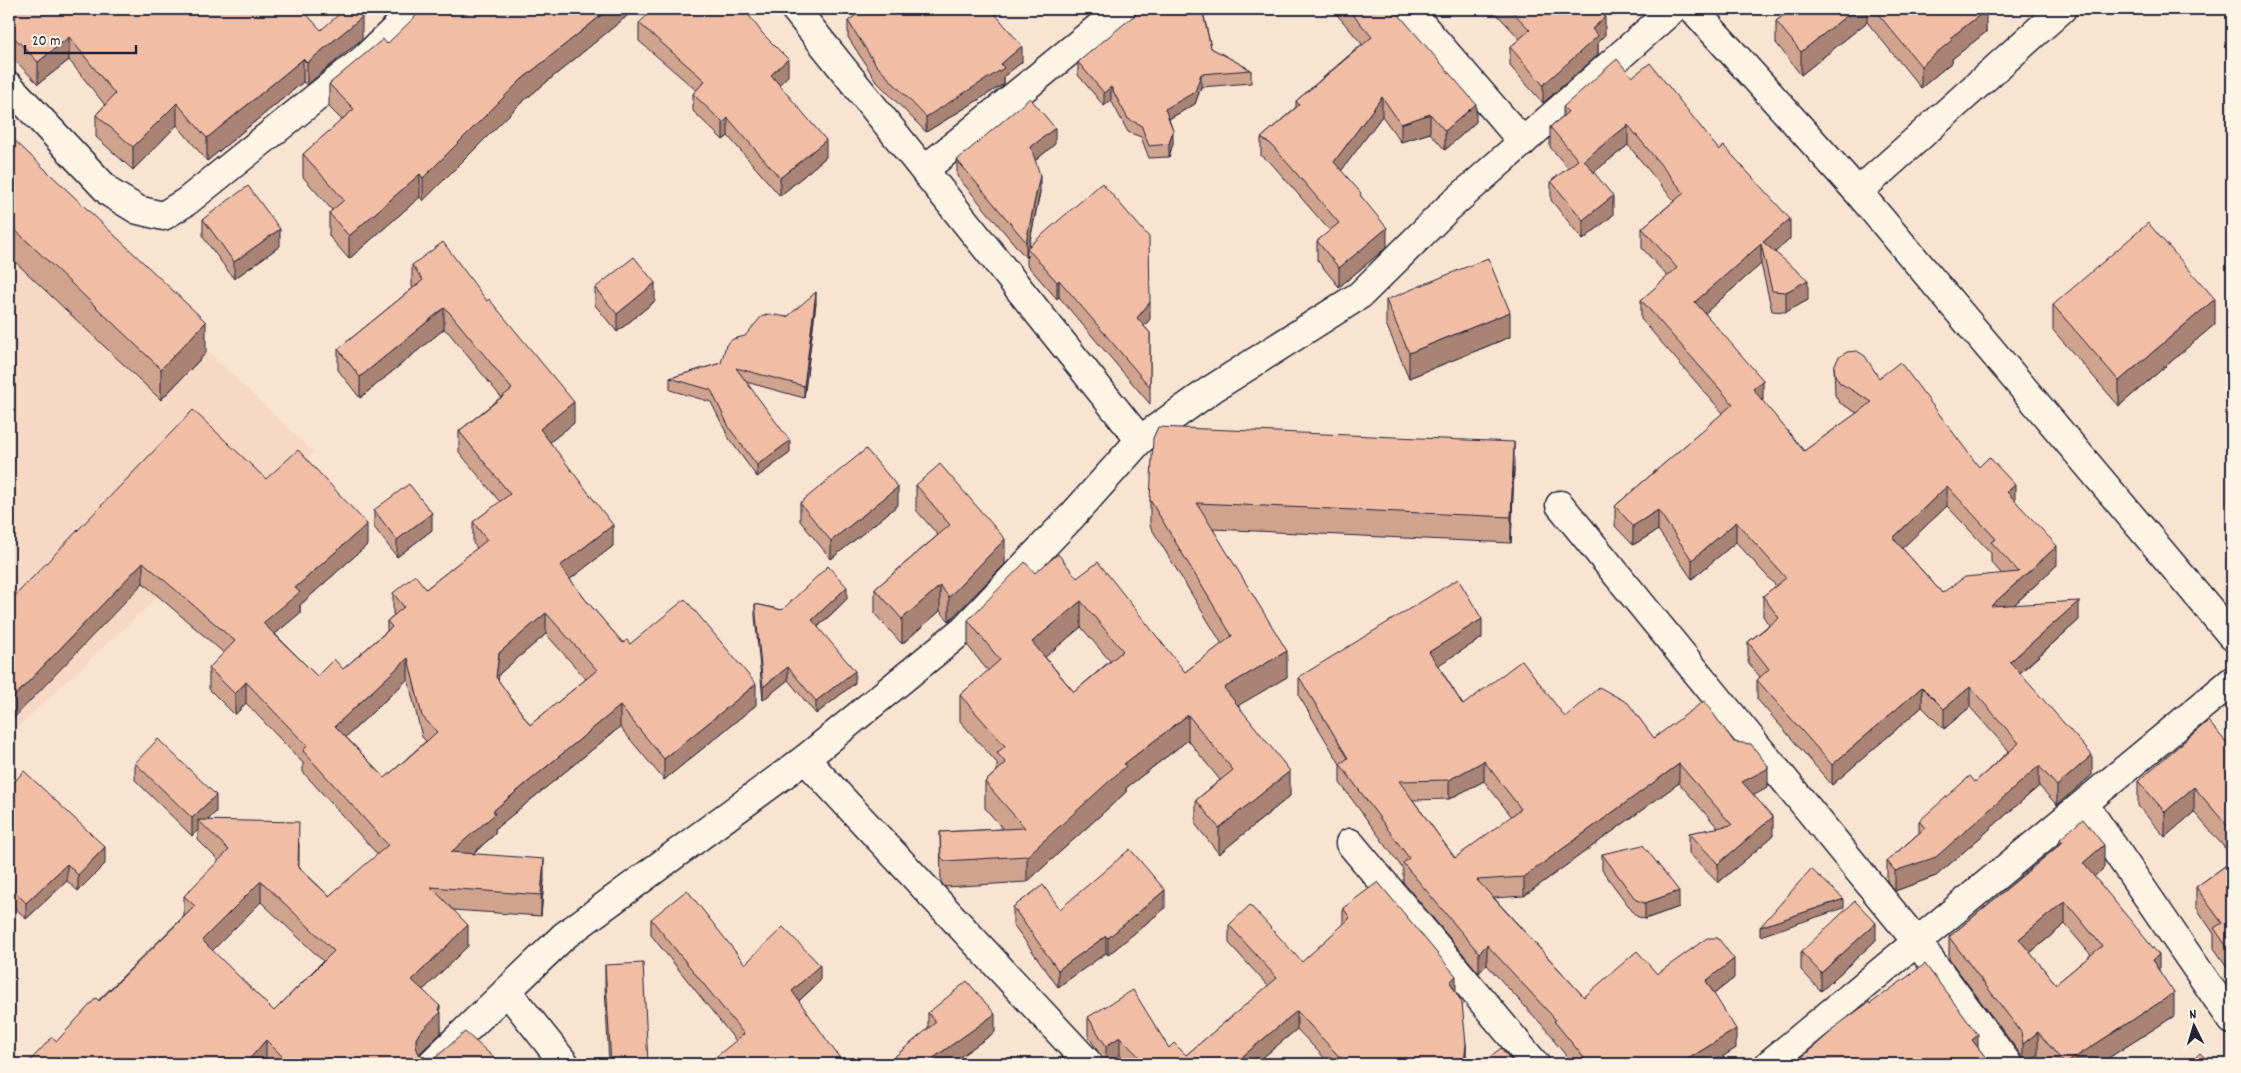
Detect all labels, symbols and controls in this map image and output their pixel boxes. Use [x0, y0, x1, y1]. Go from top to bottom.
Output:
scale bar [25, 22, 136, 54]
text: 20 m [32, 31, 60, 53]
north arrow [2168, 1000, 2218, 1050]
text: N [2189, 1005, 2197, 1025]

